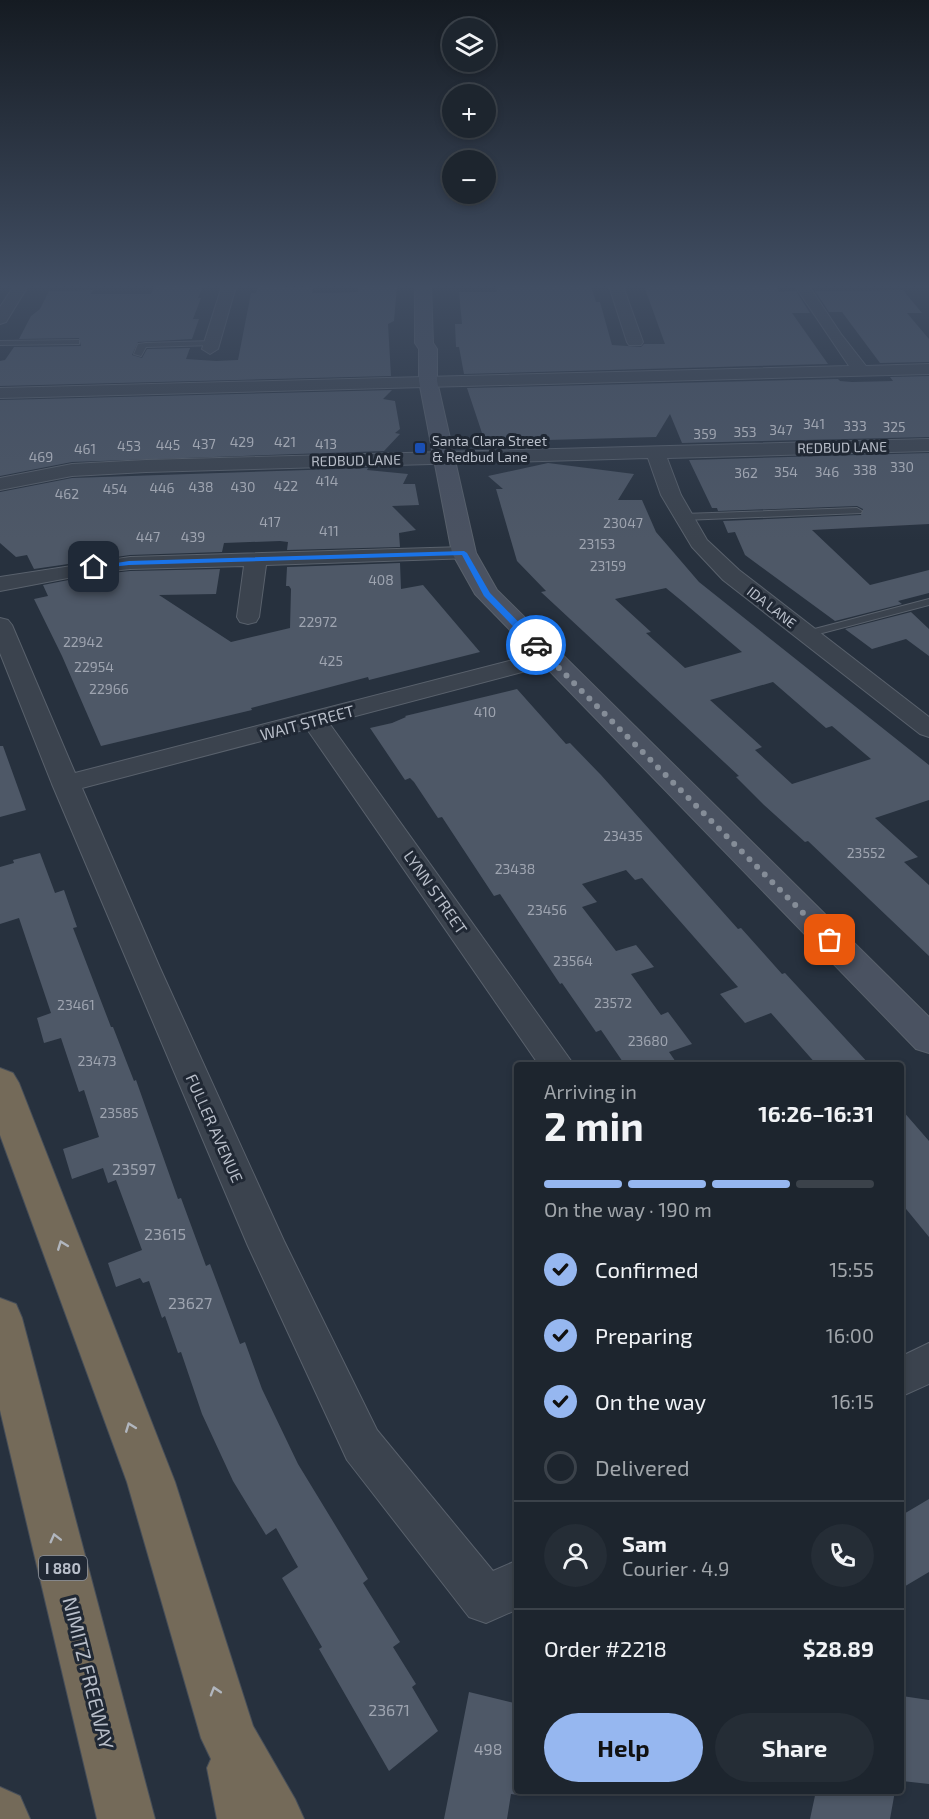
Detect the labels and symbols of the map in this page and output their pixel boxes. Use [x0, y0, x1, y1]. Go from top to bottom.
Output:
house number: 341 [803, 415, 825, 432]
house number: 333 [843, 417, 867, 434]
house number: 325 [882, 418, 906, 435]
house number: 347 [769, 421, 793, 438]
house number: 353 [733, 423, 757, 440]
house number: 359 [693, 425, 717, 442]
place label: Santa Clara Street & Redbud Lane [432, 432, 547, 465]
house number: 429 [230, 433, 254, 450]
house number: 421 [274, 433, 296, 450]
house number: 437 [192, 435, 216, 452]
house number: 413 [315, 435, 337, 452]
house number: 445 [156, 436, 180, 453]
house number: 453 [117, 437, 141, 454]
street label: REDBUD LANE [797, 438, 887, 456]
house number: 461 [74, 440, 96, 457]
marker: Santa Clara Street & Redbud Lane [413, 441, 427, 455]
house number: 469 [29, 448, 53, 465]
street label: REDBUD LANE [311, 451, 401, 469]
house number: 330 [890, 458, 914, 475]
house number: 338 [853, 461, 877, 478]
house number: 354 [774, 463, 798, 480]
house number: 346 [815, 463, 839, 480]
house number: 362 [734, 464, 758, 481]
house number: 414 [316, 472, 338, 489]
house number: 422 [274, 477, 298, 494]
house number: 438 [189, 478, 213, 495]
house number: 430 [231, 478, 255, 495]
house number: 446 [149, 479, 175, 496]
house number: 454 [103, 480, 127, 497]
house number: 462 [55, 485, 79, 502]
house number: 417 [259, 513, 281, 530]
house number: 23047 [603, 514, 643, 531]
house number: 411 [319, 522, 339, 539]
house number: 447 [136, 528, 160, 545]
house number: 439 [181, 528, 205, 545]
house number: 23153 [579, 535, 615, 552]
pin [68, 541, 119, 592]
house number: 23159 [590, 557, 626, 574]
house number: 408 [368, 571, 394, 588]
street label: IDA LANE [744, 582, 800, 632]
house number: 22972 [299, 613, 338, 630]
courier [506, 615, 566, 675]
house number: 22942 [63, 633, 103, 650]
house number: 425 [319, 652, 343, 669]
house number: 22954 [74, 658, 114, 675]
house number: 22966 [89, 680, 129, 697]
street label: WAIT STREET [258, 700, 356, 744]
house number: 410 [474, 703, 496, 720]
house number: 23435 [603, 827, 643, 844]
house number: 23552 [847, 844, 885, 861]
street label: LYNN STREET [400, 847, 472, 937]
house number: 23438 [495, 860, 535, 877]
house number: 23456 [527, 901, 567, 918]
pin [804, 914, 855, 965]
house number: 23564 [553, 952, 593, 969]
house number: 23572 [594, 994, 632, 1011]
house number: 23461 [57, 996, 95, 1013]
house number: 23680 [628, 1032, 668, 1049]
house number: 23473 [77, 1052, 117, 1069]
street label: FULLER AVENUE [183, 1071, 247, 1185]
house number: 23585 [99, 1104, 139, 1121]
house number: 23597 [112, 1159, 156, 1178]
house number: 23615 [144, 1224, 186, 1243]
one-way arrow [56, 1240, 69, 1250]
house number: 23627 [168, 1293, 212, 1312]
one-way arrow [125, 1422, 138, 1433]
one-way arrow [50, 1533, 63, 1543]
road number: I 880 [39, 1556, 87, 1580]
street label: NIMITZ FREEWAY [58, 1594, 120, 1752]
one-way arrow [209, 1686, 222, 1697]
house number: 23671 [368, 1700, 410, 1719]
house number: 498 [474, 1739, 502, 1758]

